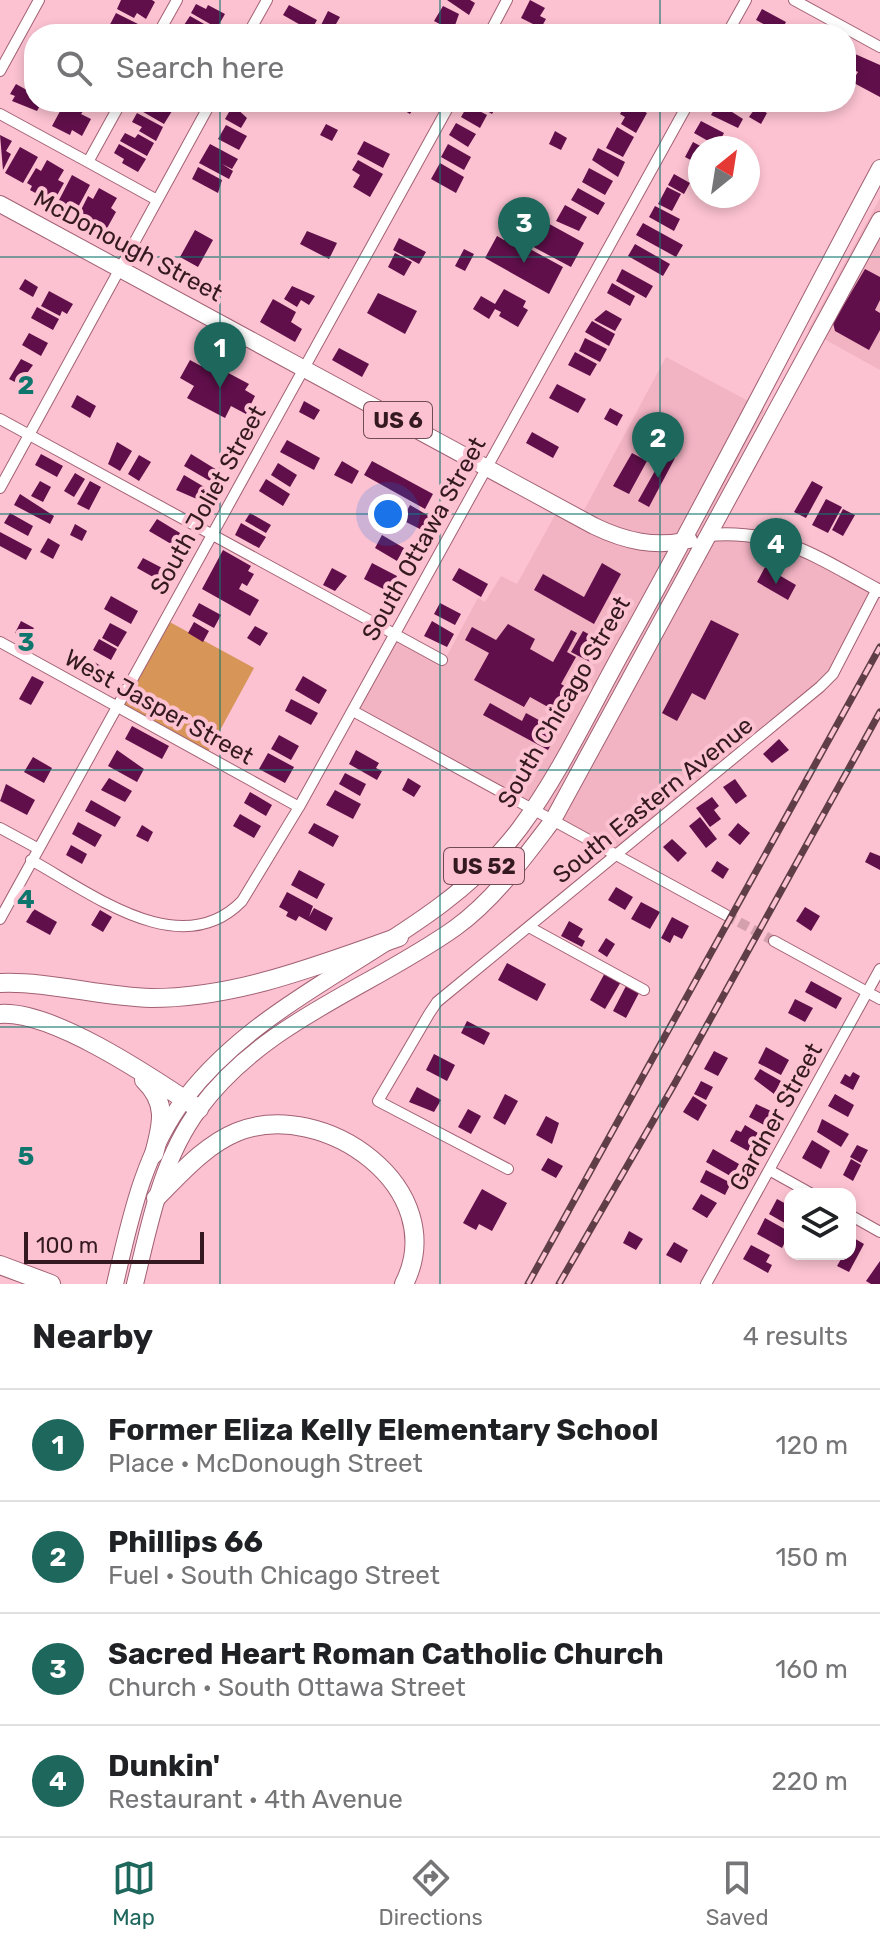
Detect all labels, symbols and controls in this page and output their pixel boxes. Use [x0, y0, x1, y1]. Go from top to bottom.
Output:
search box [24, 24, 856, 112]
icon: search [52, 46, 96, 90]
text: Search here [116, 50, 284, 86]
north arrow [688, 136, 760, 208]
street label: McDonough Street [29, 184, 227, 308]
pin: 3 [498, 197, 550, 263]
pin: 1 [194, 322, 246, 388]
text: 2 [18, 370, 34, 401]
street label: South Joliet Street [144, 401, 272, 599]
road number: US 6 [364, 402, 432, 438]
pin: 2 [632, 412, 684, 478]
street label: South Ottawa Street [356, 432, 492, 646]
your location [368, 494, 408, 534]
pin: 4 [750, 518, 802, 584]
street label: South Chicago Street [492, 591, 636, 813]
text: 3 [17, 627, 35, 658]
street label: West Jasper Street [60, 643, 258, 771]
street label: South Eastern Avenue [547, 711, 759, 889]
road number: US 52 [444, 848, 524, 884]
text: 4 [17, 884, 35, 915]
street label: Gardner Street [724, 1038, 828, 1196]
text: 5 [18, 1141, 34, 1172]
map controls [784, 1188, 856, 1260]
button: layers [784, 1188, 856, 1260]
scale bar [24, 1228, 204, 1264]
text: 100 m [36, 1232, 98, 1259]
text: Nearby [32, 1316, 153, 1357]
text: 4 results [743, 1321, 848, 1352]
text: Former Eliza Kelly Elementary School [108, 1412, 659, 1448]
text: 1 [52, 1430, 64, 1461]
text: 120 m [776, 1430, 848, 1461]
text: Place · McDonough Street [108, 1448, 423, 1479]
text: Phillips 66 [108, 1524, 263, 1560]
text: 2 [50, 1542, 66, 1573]
text: 150 m [775, 1542, 848, 1573]
text: Fuel · South Chicago Street [108, 1560, 440, 1591]
text: Sacred Heart Roman Catholic Church [108, 1636, 664, 1672]
text: 3 [49, 1654, 67, 1685]
text: 160 m [775, 1654, 848, 1685]
text: Church · South Ottawa Street [108, 1672, 466, 1703]
text: Dunkin' [108, 1748, 220, 1784]
text: 4 [49, 1766, 67, 1797]
text: 220 m [771, 1766, 848, 1797]
text: Restaurant · 4th Avenue [108, 1784, 403, 1815]
tab: Map [112, 1856, 156, 1931]
tab: Directions [379, 1856, 483, 1931]
tab: Saved [706, 1856, 769, 1931]

